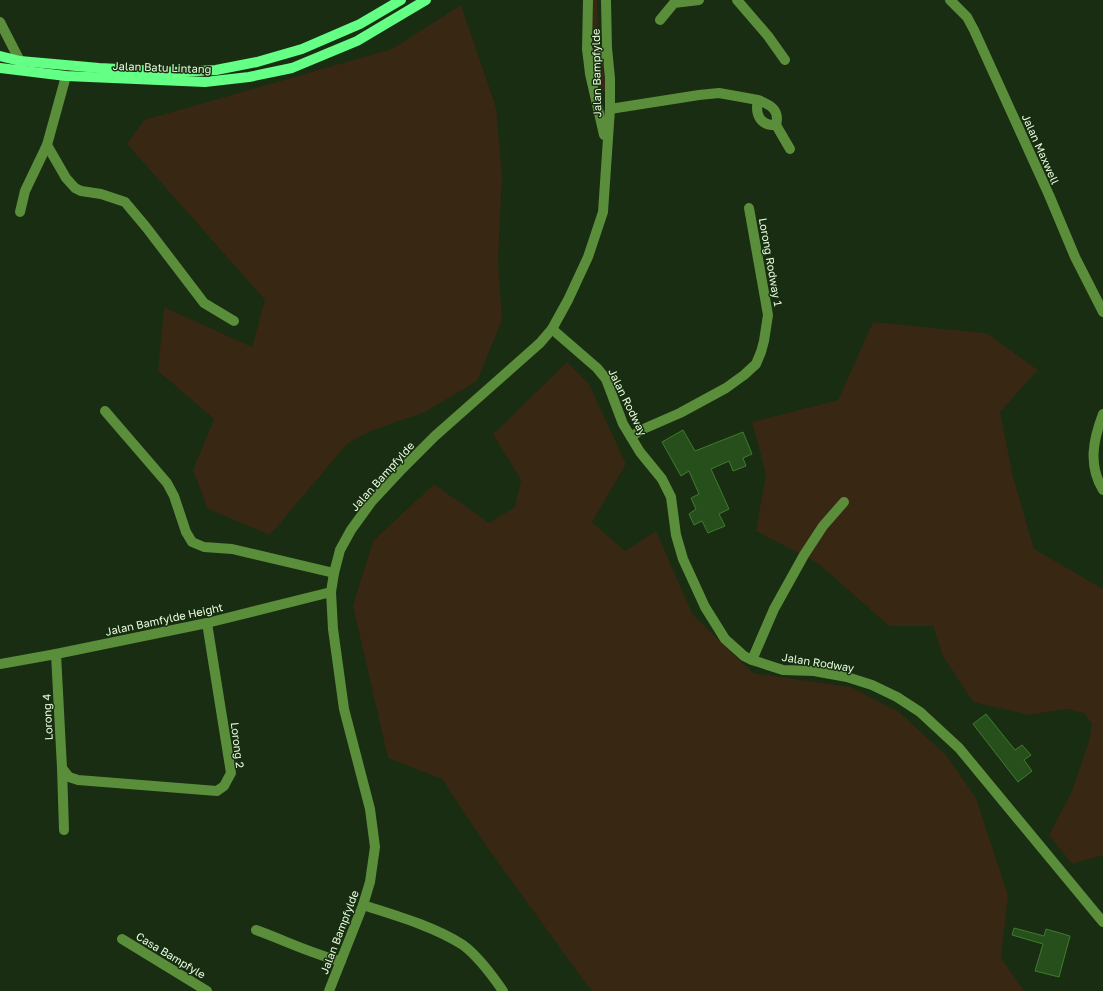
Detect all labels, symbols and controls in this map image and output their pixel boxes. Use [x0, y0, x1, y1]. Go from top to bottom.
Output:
street label: Jalan Bampfylde [589, 29, 603, 117]
street label: Jalan Batu Lintang [112, 59, 212, 75]
street label: Jalan Maxwell [1020, 112, 1063, 187]
street label: Lorong Rodway 1 [757, 217, 785, 307]
street label: Jalan Rodway [606, 366, 650, 438]
street label: Jalan Bampfylde [348, 439, 416, 513]
street label: Jalan Bamfylde Height [104, 600, 224, 638]
street label: Jalan Rodway [781, 650, 855, 674]
street label: Lorong 4 [39, 693, 55, 741]
street label: Lorong 2 [229, 721, 247, 769]
street label: Jalan Bampfylde [317, 888, 361, 976]
street label: Casa Bampfyle [134, 929, 208, 981]

